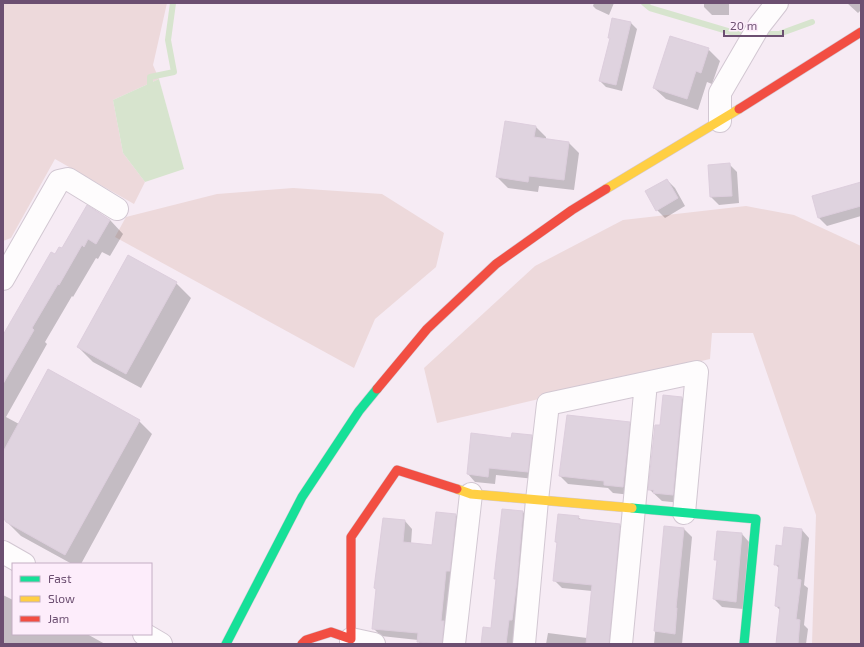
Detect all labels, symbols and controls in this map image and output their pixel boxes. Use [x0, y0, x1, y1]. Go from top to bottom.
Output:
scale bar [724, 12, 783, 38]
text: 20 m [730, 18, 757, 32]
legend [12, 563, 152, 635]
text: Fast [48, 571, 72, 585]
text: Slow [48, 591, 75, 605]
text: Jam [48, 611, 69, 625]

